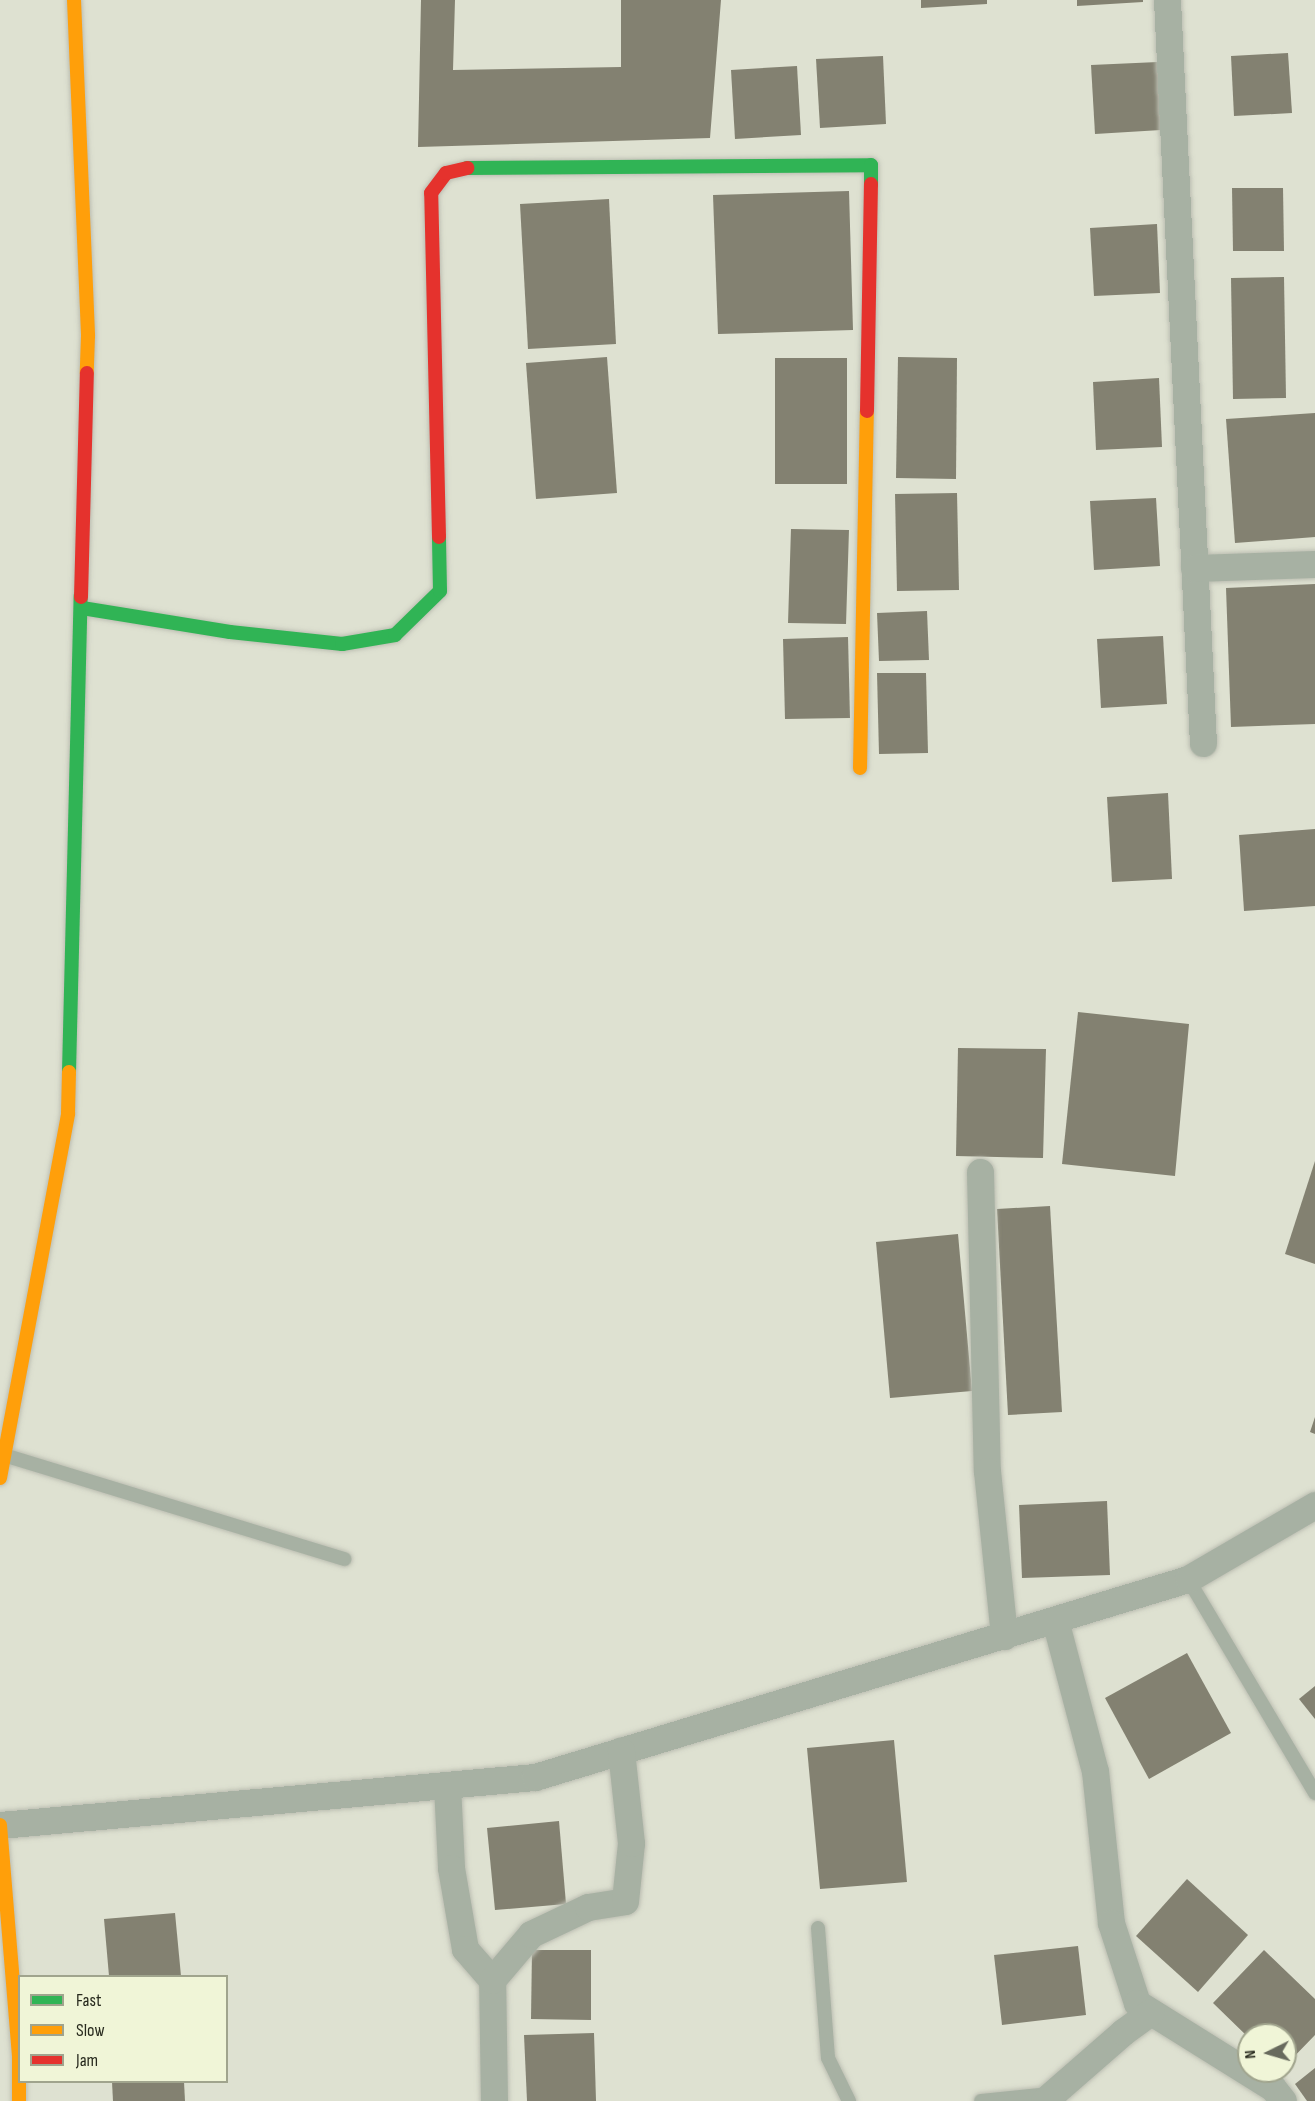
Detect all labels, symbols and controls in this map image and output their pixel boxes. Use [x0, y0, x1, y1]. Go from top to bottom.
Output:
legend [18, 1975, 228, 2083]
text: Fast [76, 1990, 101, 2011]
text: Slow [76, 2020, 105, 2041]
north arrow [1237, 2023, 1297, 2083]
text: N [1241, 2049, 1260, 2060]
text: Jam [76, 2050, 98, 2071]

